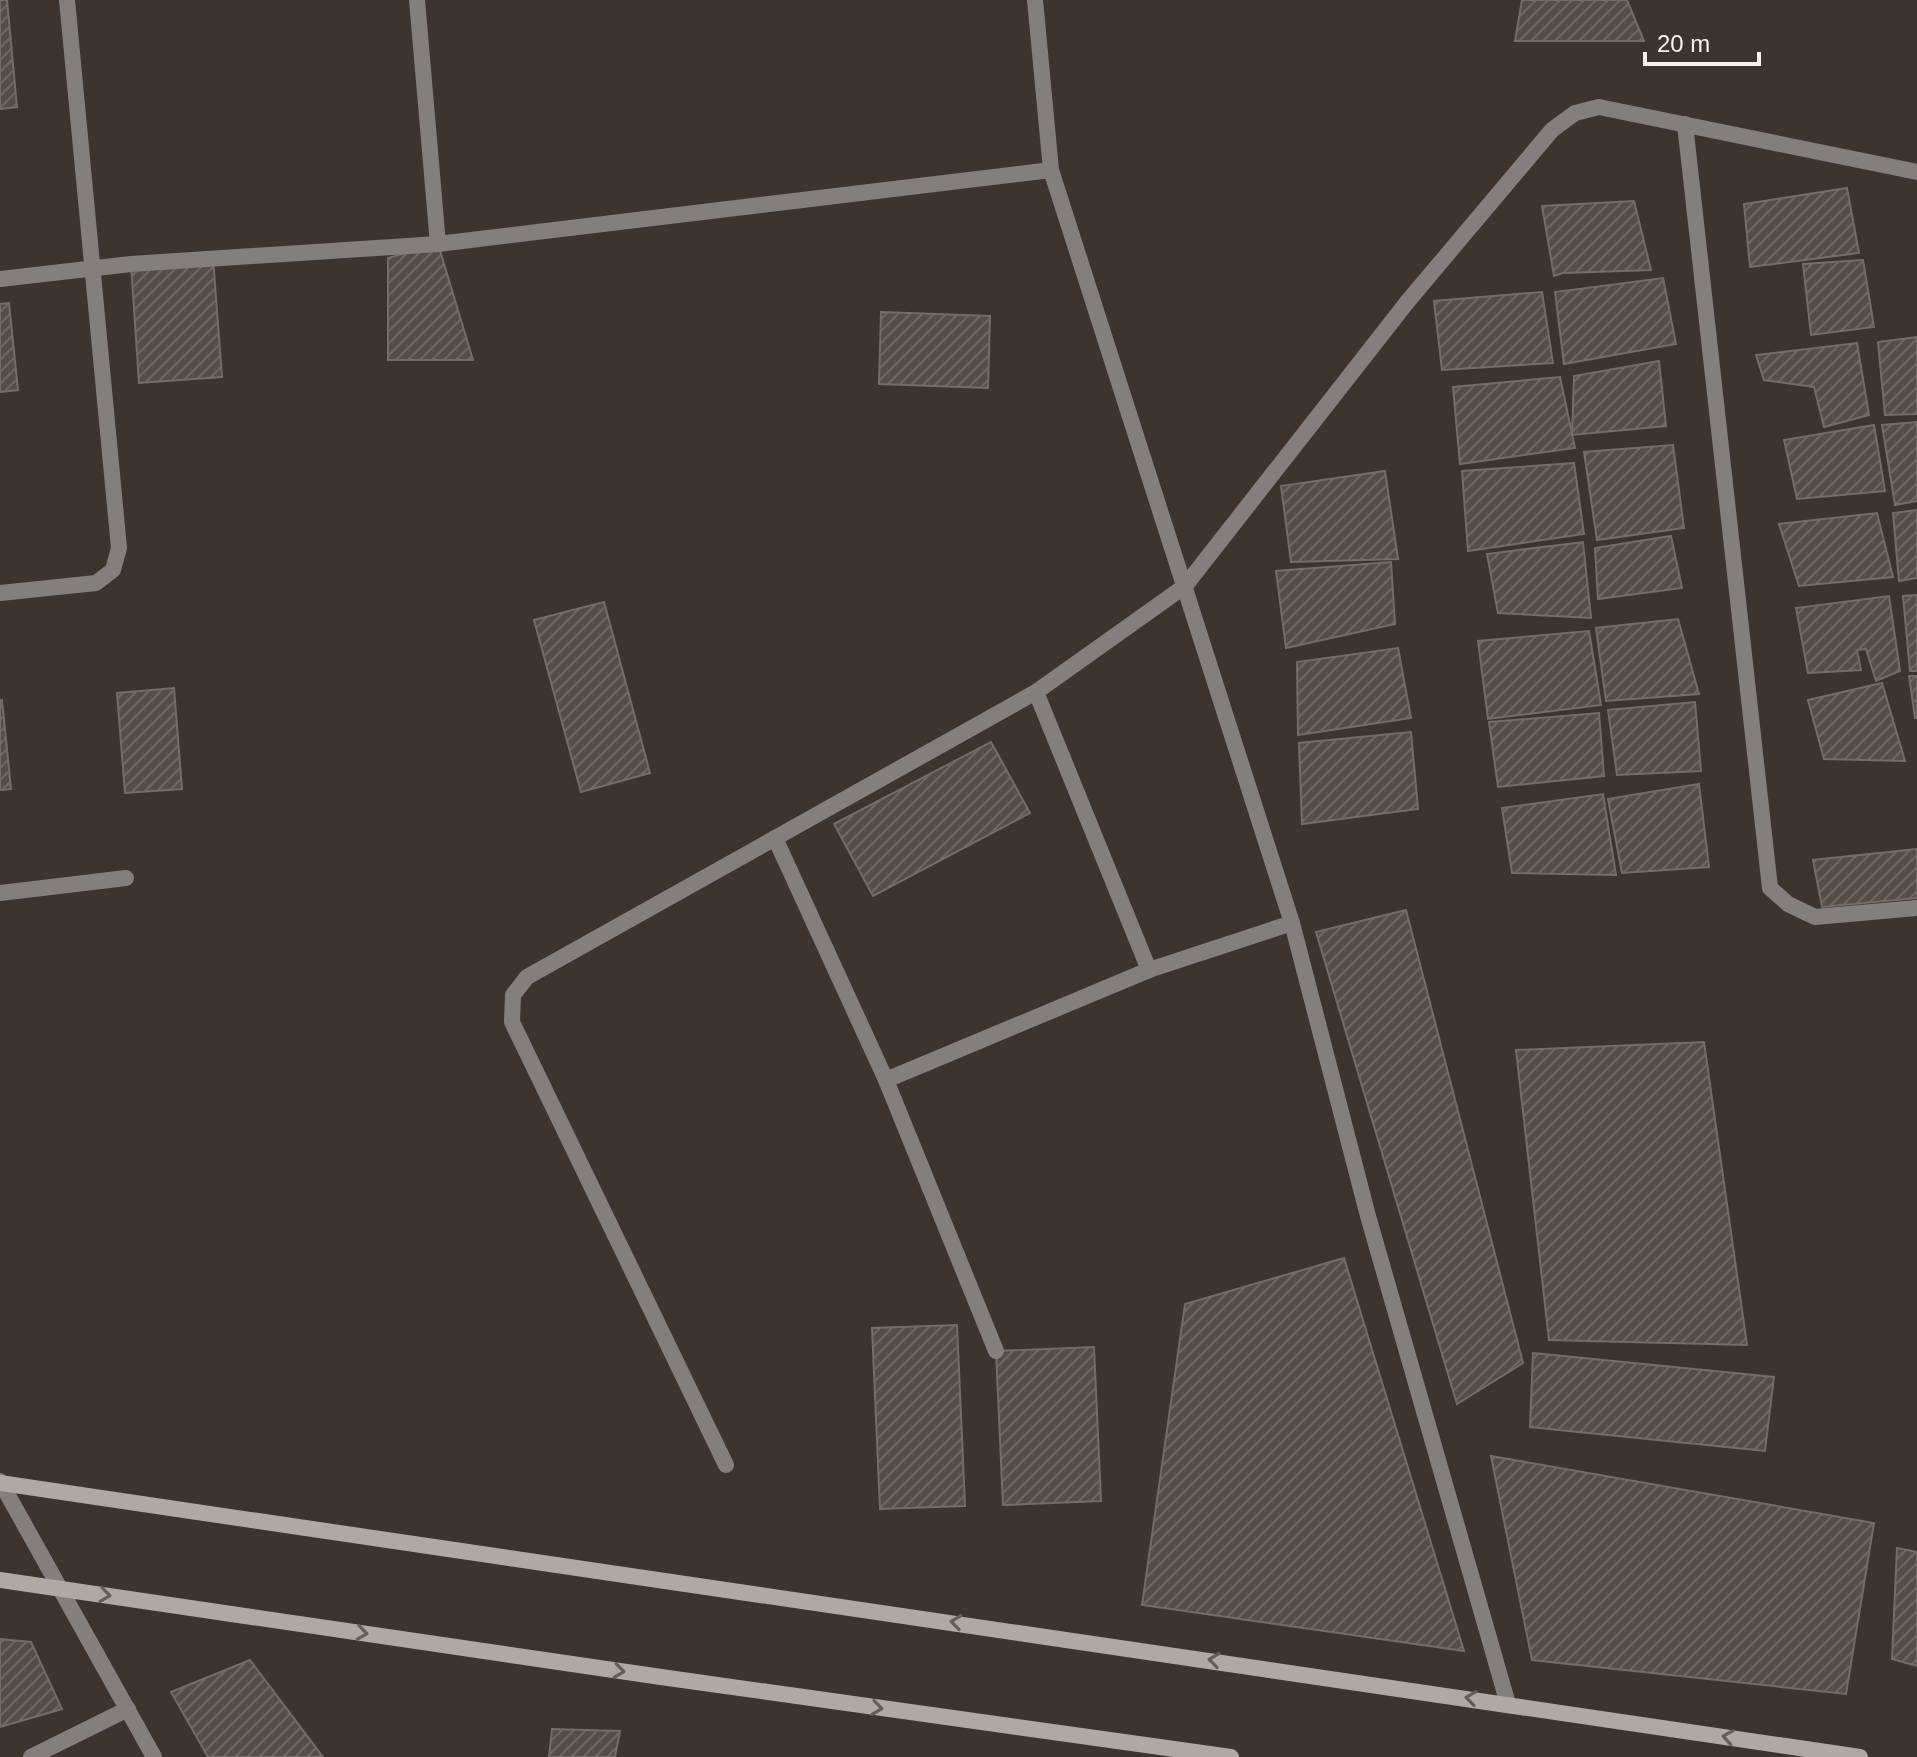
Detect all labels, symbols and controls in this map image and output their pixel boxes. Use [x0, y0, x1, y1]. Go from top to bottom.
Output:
scale bar [1645, 16, 1759, 66]
text: 20 m [1657, 30, 1710, 57]
one-way arrow [98, 1586, 112, 1603]
one-way arrow [950, 1614, 963, 1631]
one-way arrow [355, 1624, 369, 1641]
one-way arrow [1207, 1652, 1220, 1669]
one-way arrow [612, 1662, 626, 1679]
one-way arrow [1464, 1690, 1478, 1707]
one-way arrow [871, 1699, 884, 1716]
one-way arrow [1721, 1729, 1735, 1746]

